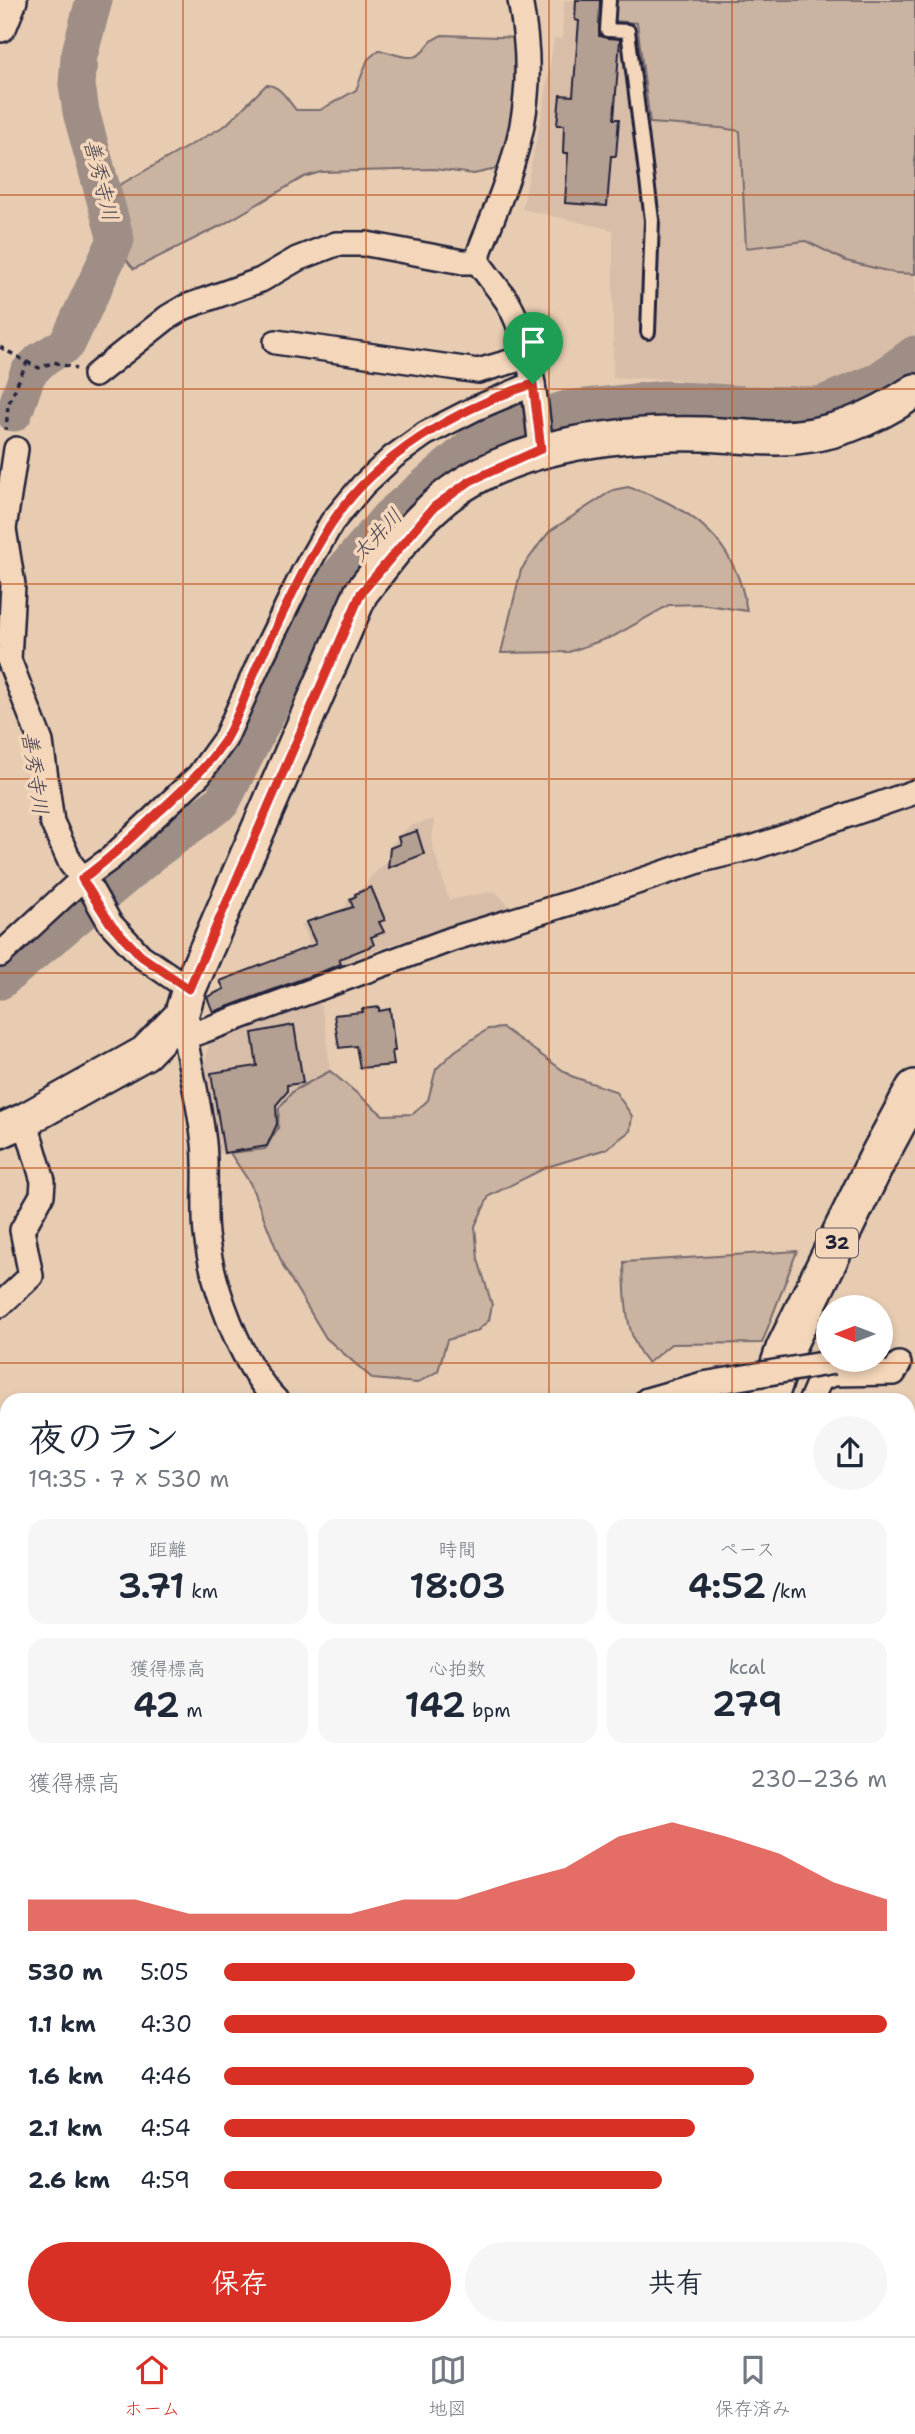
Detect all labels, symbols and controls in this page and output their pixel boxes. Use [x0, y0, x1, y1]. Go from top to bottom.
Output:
water label: 善秀寺川 [77, 136, 125, 224]
pin [503, 312, 563, 384]
icon: arrive [514, 323, 552, 361]
water label: 太井川 [345, 502, 409, 568]
water label: 善秀寺川 [15, 729, 55, 817]
road number: 32 [816, 1228, 858, 1258]
north arrow [816, 1295, 892, 1372]
map controls [816, 1295, 893, 1372]
text: 夜のラン [28, 1412, 180, 1463]
button: share [813, 1416, 887, 1490]
text: 19:35 · 7 × 530 m [28, 1464, 229, 1494]
text: 距離 [149, 1537, 187, 1562]
text: 時間 [438, 1537, 477, 1562]
text: ペース [719, 1537, 775, 1562]
text: 3.71 [117, 1562, 185, 1609]
text: 18:03 [409, 1562, 506, 1609]
text: 4:52 [688, 1562, 766, 1609]
text: km [185, 1579, 218, 1604]
text: /km [766, 1579, 807, 1604]
text: kcal [729, 1655, 766, 1680]
text: 獲得標高 [130, 1656, 206, 1681]
text: 心拍数 [429, 1656, 486, 1681]
text: 279 [712, 1680, 783, 1727]
text: 42 [133, 1681, 180, 1728]
text: 142 [404, 1681, 466, 1728]
text: m [180, 1698, 203, 1723]
text: bpm [466, 1698, 511, 1723]
text: 230–236 m [750, 1764, 887, 1794]
text: 獲得標高 [28, 1768, 120, 1798]
text: 530 m [28, 1957, 103, 1987]
text: 5:05 [140, 1957, 189, 1987]
text: 1.1 km [28, 2009, 96, 2039]
text: 4:30 [140, 2009, 192, 2039]
text: 1.6 km [28, 2061, 103, 2091]
text: 4:46 [140, 2061, 192, 2091]
text: 2.1 km [28, 2113, 102, 2143]
text: 4:54 [140, 2113, 191, 2143]
text: 2.6 km [28, 2165, 110, 2195]
text: 4:59 [140, 2165, 190, 2195]
button: 保存 [28, 2242, 451, 2322]
button: 共有 [465, 2242, 887, 2322]
tab: ホーム [124, 2351, 180, 2421]
tab: 地図 [429, 2351, 467, 2421]
tab: 保存済み [715, 2351, 791, 2421]

